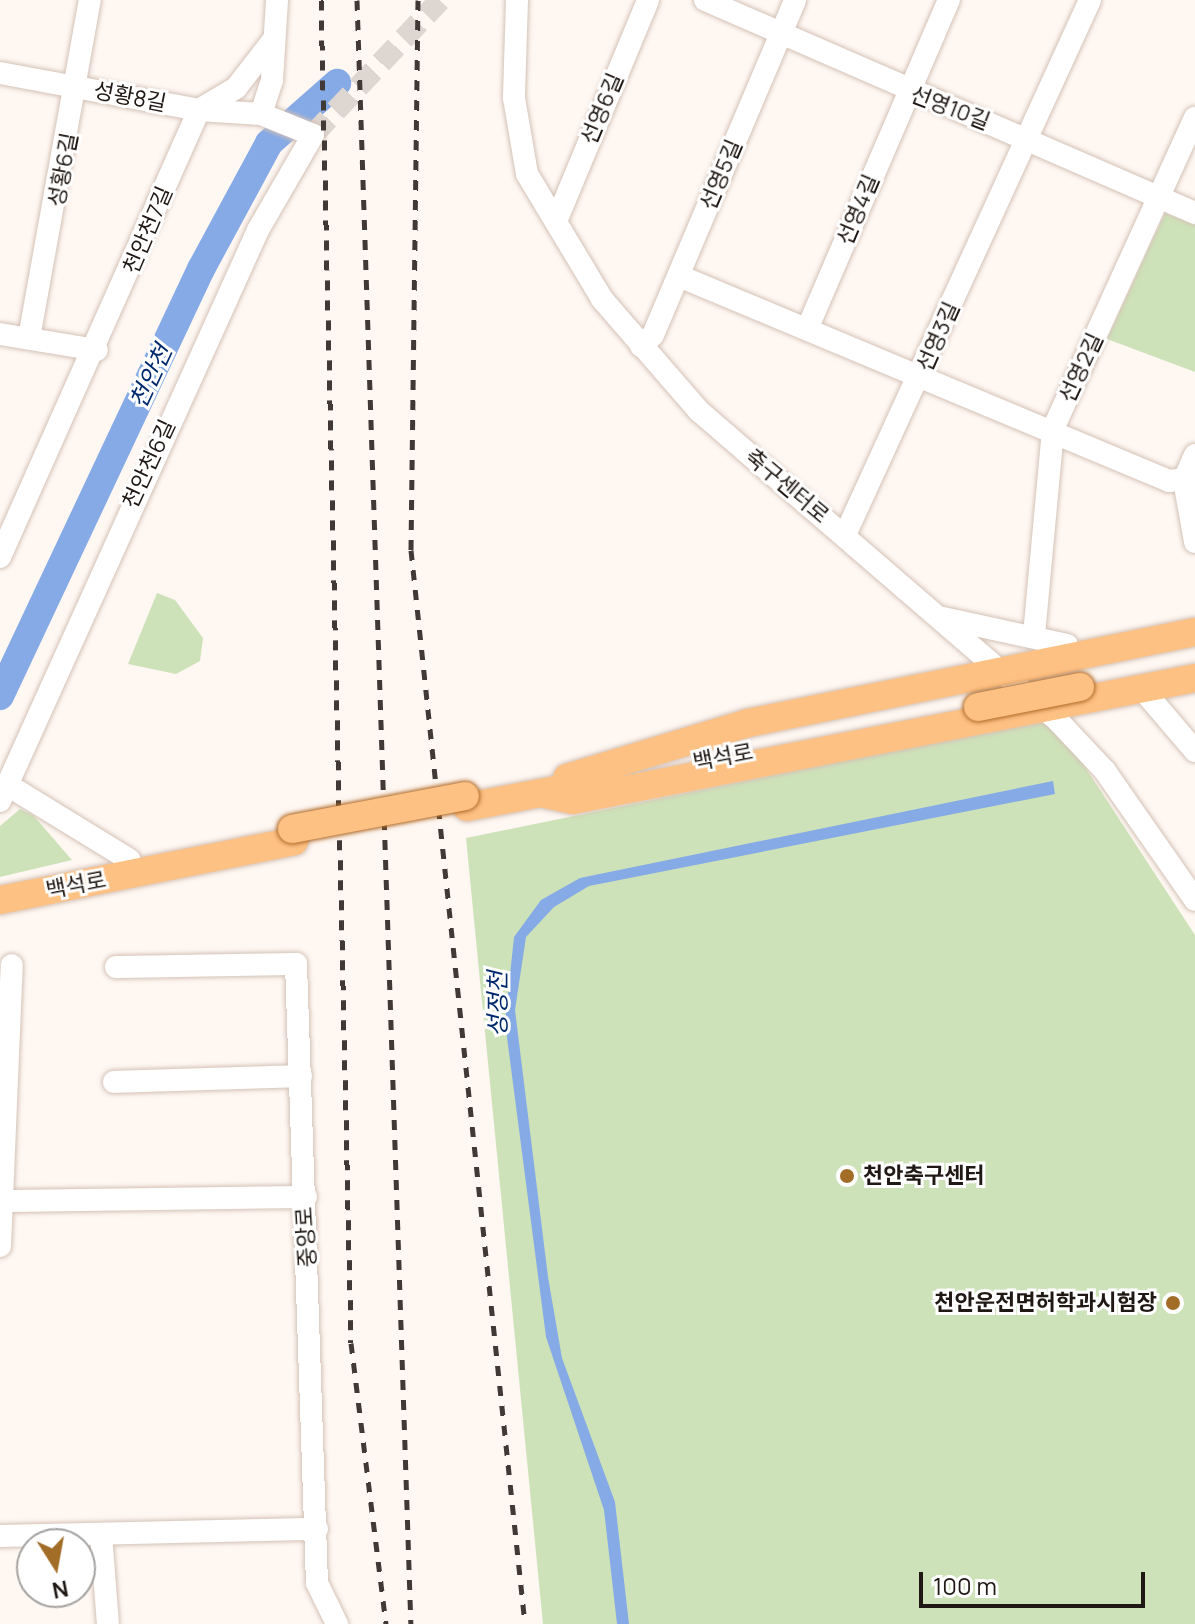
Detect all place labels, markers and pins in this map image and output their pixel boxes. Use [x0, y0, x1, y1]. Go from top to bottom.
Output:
place label: 천안축구센터 [863, 1163, 984, 1189]
marker: 천안축구센터 [838, 1167, 856, 1185]
place label: 천안운전면허학과시험장 [934, 1290, 1157, 1316]
marker: 천안운전면허학과시험장 [1164, 1294, 1182, 1312]

